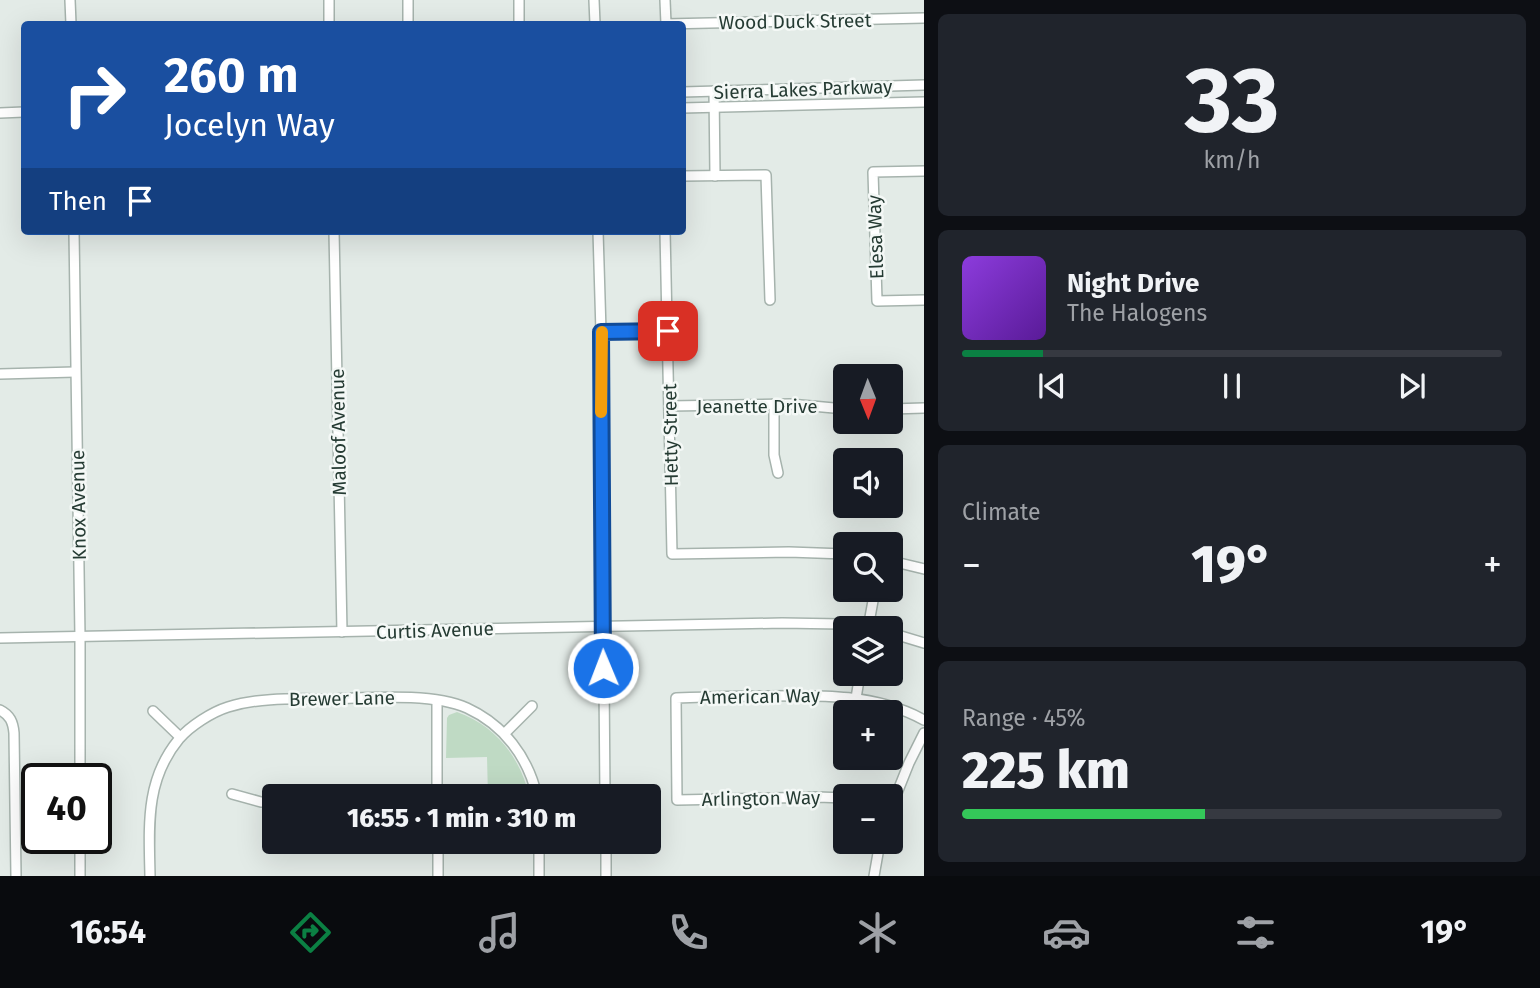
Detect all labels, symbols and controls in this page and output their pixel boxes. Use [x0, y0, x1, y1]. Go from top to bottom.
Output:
street label: Wood Duck Street [718, 9, 872, 34]
text: 260 m [164, 46, 299, 105]
text: 33 [1185, 46, 1279, 155]
icon: right [49, 49, 140, 140]
street label: Sierra Lakes Parkway [713, 75, 894, 104]
text: Jocelyn Way [164, 106, 335, 144]
text: km/h [1204, 146, 1260, 174]
icon: arrive [121, 182, 159, 220]
text: Then [49, 186, 107, 217]
street label: Elesa Way [863, 194, 888, 280]
text: Night Drive [1067, 268, 1199, 299]
text: The Halogens [1067, 299, 1207, 327]
pin [638, 301, 698, 361]
icon: arrive [649, 312, 687, 350]
north arrow [833, 364, 903, 434]
map controls [833, 364, 903, 854]
icon: previous [1033, 367, 1071, 405]
icon: pause [1213, 367, 1251, 405]
icon: next [1393, 367, 1431, 405]
street label: Maloof Avenue [326, 368, 351, 496]
street label: Hetty Street [658, 383, 683, 487]
street label: Jeanette Drive [696, 395, 818, 418]
button: sound [833, 448, 903, 518]
street label: Knox Avenue [66, 450, 91, 560]
text: Climate [962, 498, 1041, 526]
button: search [833, 532, 903, 602]
text: 19° [1191, 533, 1273, 596]
text: − [962, 542, 981, 588]
text: + [1483, 542, 1502, 588]
button: layers [833, 616, 903, 686]
street label: Curtis Avenue [376, 617, 494, 644]
position arrow [566, 631, 640, 705]
street label: American Way [700, 684, 821, 709]
street label: Brewer Lane [289, 686, 395, 711]
button: + [833, 700, 903, 770]
text: Range · 45% [962, 704, 1086, 732]
text: 225 km [962, 739, 1130, 802]
speed limit sign: 40 [21, 763, 112, 854]
button: − [833, 784, 903, 854]
street label: Arlington Way [702, 786, 821, 811]
text: 16:55 · 1 min · 310 m [347, 803, 576, 834]
icon: directions [286, 908, 335, 957]
icon: music [475, 908, 524, 957]
icon: phone [664, 908, 713, 957]
icon: climate [853, 908, 902, 957]
icon: car [1042, 908, 1091, 957]
icon: filters [1231, 908, 1280, 957]
text: 16:54 [70, 913, 146, 951]
text: 19° [1420, 913, 1470, 951]

